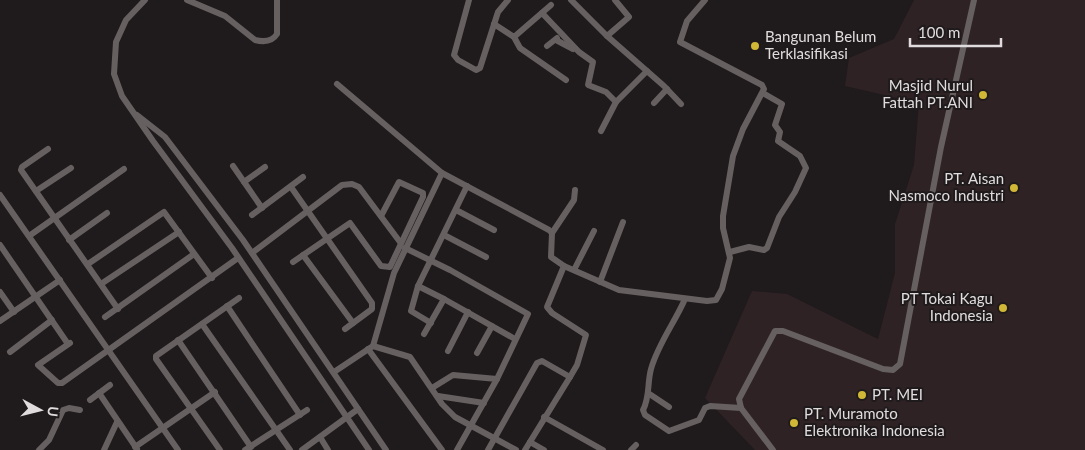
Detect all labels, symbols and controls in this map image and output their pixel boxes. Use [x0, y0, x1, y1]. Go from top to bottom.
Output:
scale bar [910, 15, 1001, 47]
text: 100 m [918, 23, 960, 41]
place label: Bangunan Belum Terklasifikasi [765, 27, 876, 62]
marker: Bangunan Belum Terklasifikasi [749, 40, 761, 52]
place label: Masjid Nurul Fattah PT.ANI [882, 76, 973, 111]
marker: Masjid Nurul Fattah PT.ANI [977, 89, 989, 101]
place label: PT. Aisan Nasmoco Industri [888, 169, 1004, 204]
marker: PT. Aisan Nasmoco Industri [1008, 182, 1020, 194]
place label: PT Tokai Kagu Indonesia [901, 289, 993, 324]
marker: PT Tokai Kagu Indonesia [997, 302, 1009, 314]
north arrow [15, 385, 65, 435]
place label: PT. MEI [872, 385, 923, 403]
marker: PT. MEI [856, 389, 868, 401]
place label: PT. Muramoto Elektronika Indonesia [804, 404, 945, 439]
text: U [44, 405, 62, 418]
marker: PT. Muramoto Elektronika Indonesia [788, 417, 800, 429]

